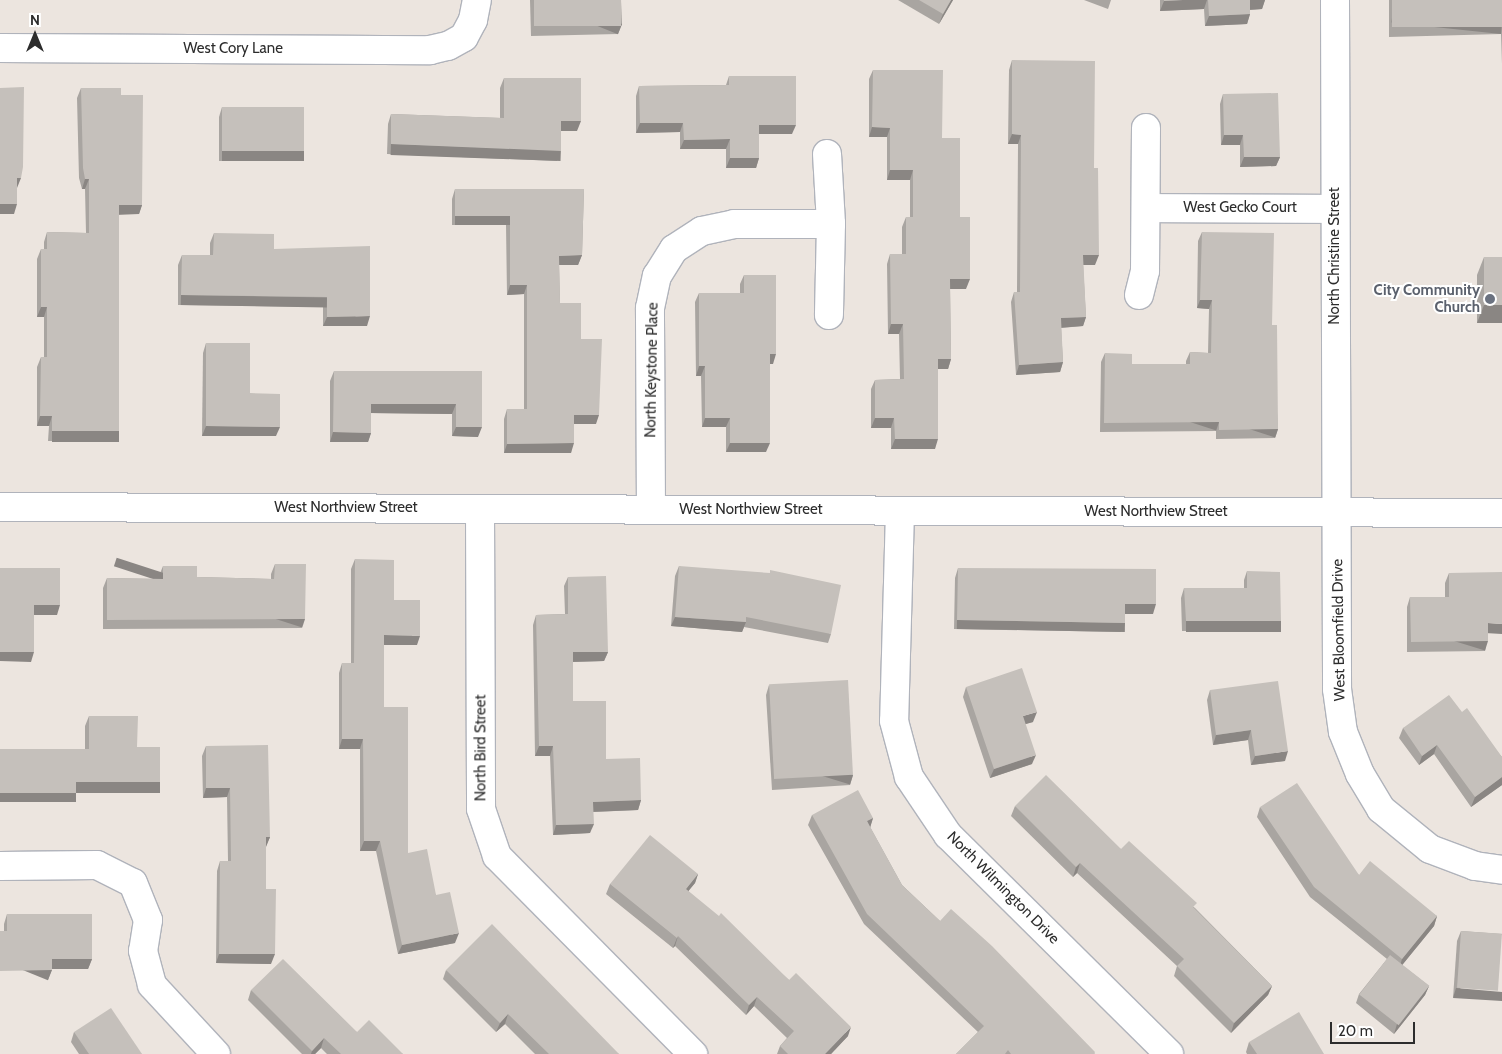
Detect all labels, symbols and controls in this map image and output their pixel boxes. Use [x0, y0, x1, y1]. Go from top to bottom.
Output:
north arrow [10, 10, 60, 60]
text: N [30, 11, 40, 29]
street label: West Cory Lane [183, 40, 283, 58]
street label: North Christine Street [1326, 187, 1344, 325]
street label: West Gecko Court [1183, 199, 1297, 217]
place label: City Community Church [1373, 281, 1480, 316]
marker: City Community Church [1484, 293, 1496, 305]
street label: North Keystone Place [642, 302, 662, 438]
street label: West Northview Street [274, 499, 418, 517]
street label: West Northview Street [679, 501, 823, 519]
street label: West Northview Street [1084, 503, 1228, 521]
street label: West Bloomfield Drive [1329, 559, 1349, 701]
street label: North Bird Street [472, 695, 490, 801]
street label: North Wilmington Drive [943, 828, 1063, 948]
scale bar [1332, 1012, 1417, 1044]
text: 20 m [1338, 1022, 1373, 1040]

